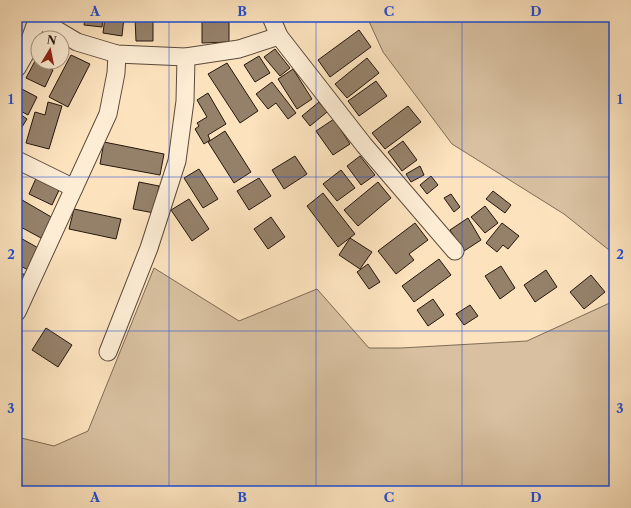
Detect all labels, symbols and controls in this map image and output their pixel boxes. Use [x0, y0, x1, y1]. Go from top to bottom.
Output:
text: A [89, 3, 101, 19]
text: B [237, 3, 247, 19]
text: C [384, 3, 394, 19]
text: D [530, 3, 542, 19]
north arrow [30, 30, 70, 70]
text: N [46, 32, 58, 48]
text: 1 [8, 91, 14, 107]
text: 1 [617, 91, 623, 107]
text: 2 [7, 246, 15, 262]
text: 2 [616, 246, 624, 262]
text: 3 [7, 400, 15, 416]
text: 3 [616, 400, 624, 416]
text: A [89, 489, 101, 505]
text: B [237, 489, 247, 505]
text: C [384, 489, 394, 505]
text: D [530, 489, 542, 505]

